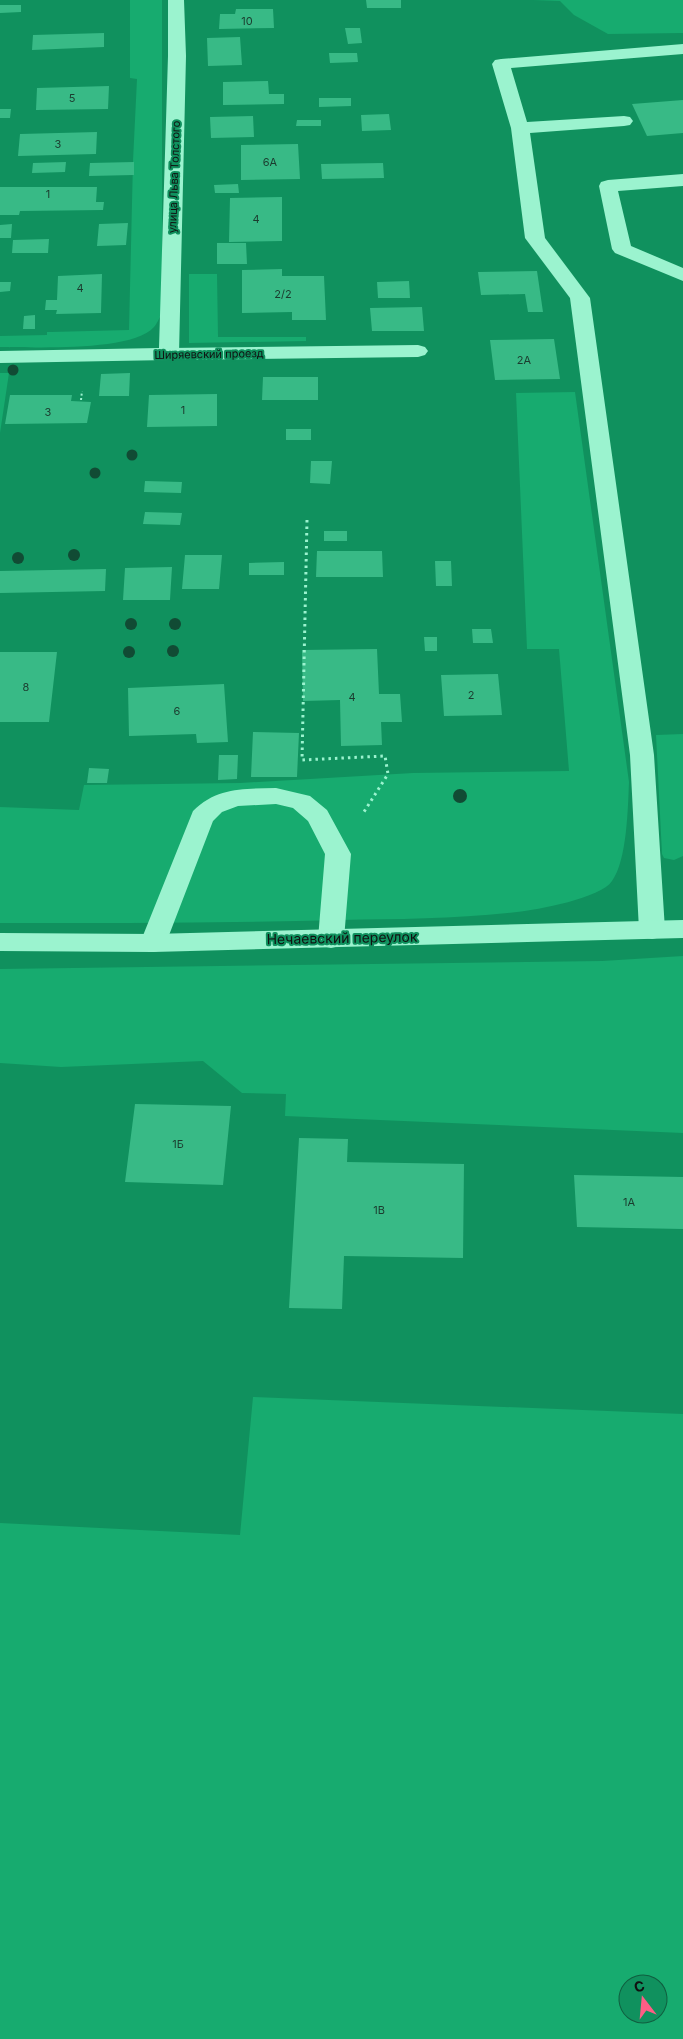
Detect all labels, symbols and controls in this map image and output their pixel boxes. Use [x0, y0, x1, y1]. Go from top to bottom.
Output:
house number: 10 [241, 14, 253, 28]
house number: 5 [69, 91, 76, 105]
street label: улица Льва Толстого [165, 120, 183, 233]
house number: 3 [55, 137, 62, 151]
house number: 6А [263, 155, 278, 169]
house number: 1 [46, 187, 50, 201]
house number: 4 [252, 212, 260, 226]
house number: 4 [76, 281, 84, 295]
house number: 2/2 [274, 287, 292, 301]
street label: Ширяевский проезд [154, 346, 264, 362]
house number: 2А [517, 353, 532, 367]
house number: 1 [181, 403, 185, 417]
house number: 3 [45, 405, 52, 419]
house number: 8 [23, 680, 30, 694]
house number: 2 [468, 688, 474, 702]
house number: 4 [348, 690, 356, 704]
house number: 6 [174, 704, 181, 718]
street label: Нечаевский переулок [266, 928, 418, 947]
house number: 1Б [172, 1137, 184, 1151]
house number: 1А [623, 1195, 635, 1209]
house number: 1В [373, 1203, 385, 1217]
north arrow [618, 1974, 668, 2024]
text: С [632, 1976, 647, 1996]

